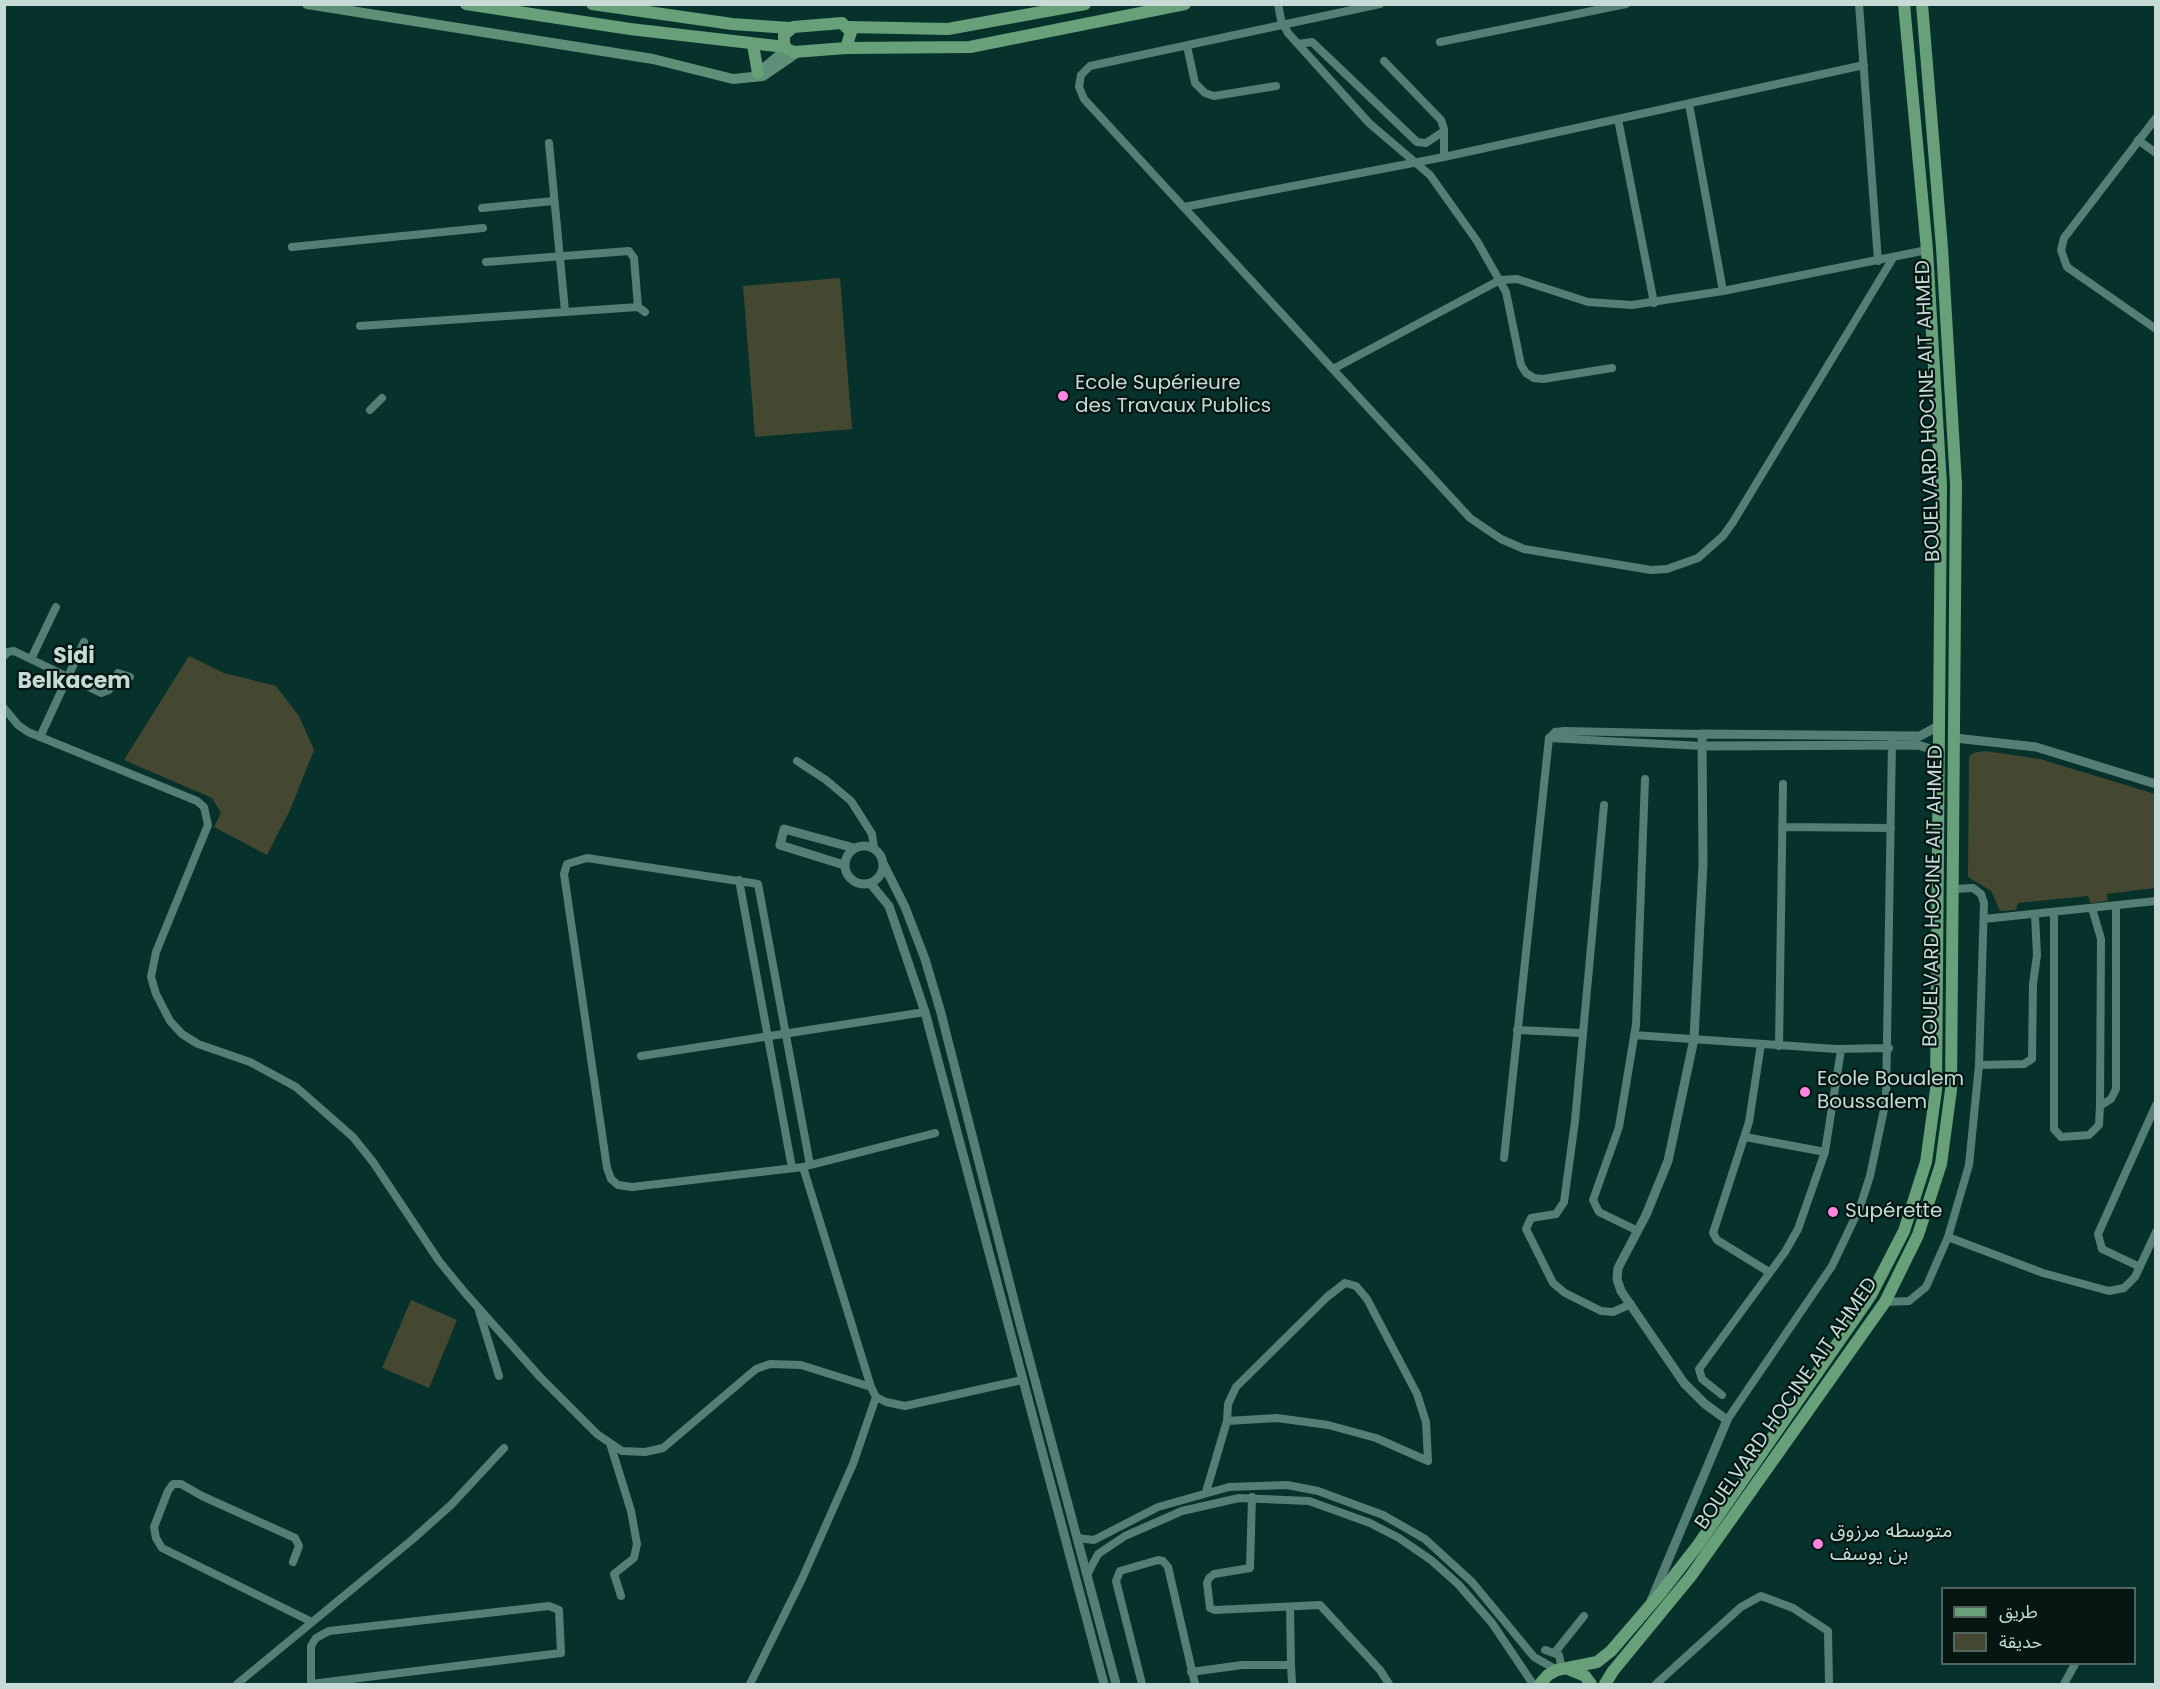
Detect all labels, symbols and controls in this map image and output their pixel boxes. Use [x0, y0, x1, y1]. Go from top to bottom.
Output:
street label: BOUELVARD HOCINE AIT AHMED [1912, 260, 1946, 562]
place label: Ecole Supérieure des Travaux Publics [1075, 372, 1271, 419]
marker: Ecole Supérieure des Travaux Publics [1056, 389, 1070, 403]
district label: Sidi Belkacem [17, 644, 131, 696]
street label: BOUELVARD HOCINE AIT AHMED [1919, 745, 1949, 1047]
place label: Ecole Boualem Boussalem [1817, 1068, 1964, 1115]
marker: Ecole Boualem Boussalem [1798, 1085, 1812, 1099]
place label: Supérette [1845, 1200, 1942, 1224]
marker: Supérette [1826, 1205, 1840, 1219]
street label: BOUELVARD HOCINE AIT AHMED [1691, 1273, 1883, 1535]
place label: متوسطه مرزوق بن يوسف [1830, 1520, 1953, 1567]
marker: متوسطه مرزوق بن يوسف [1811, 1537, 1825, 1551]
legend [1941, 1587, 2136, 1665]
text: طريق [1999, 1599, 2038, 1624]
text: حديقة [1999, 1629, 2042, 1654]

